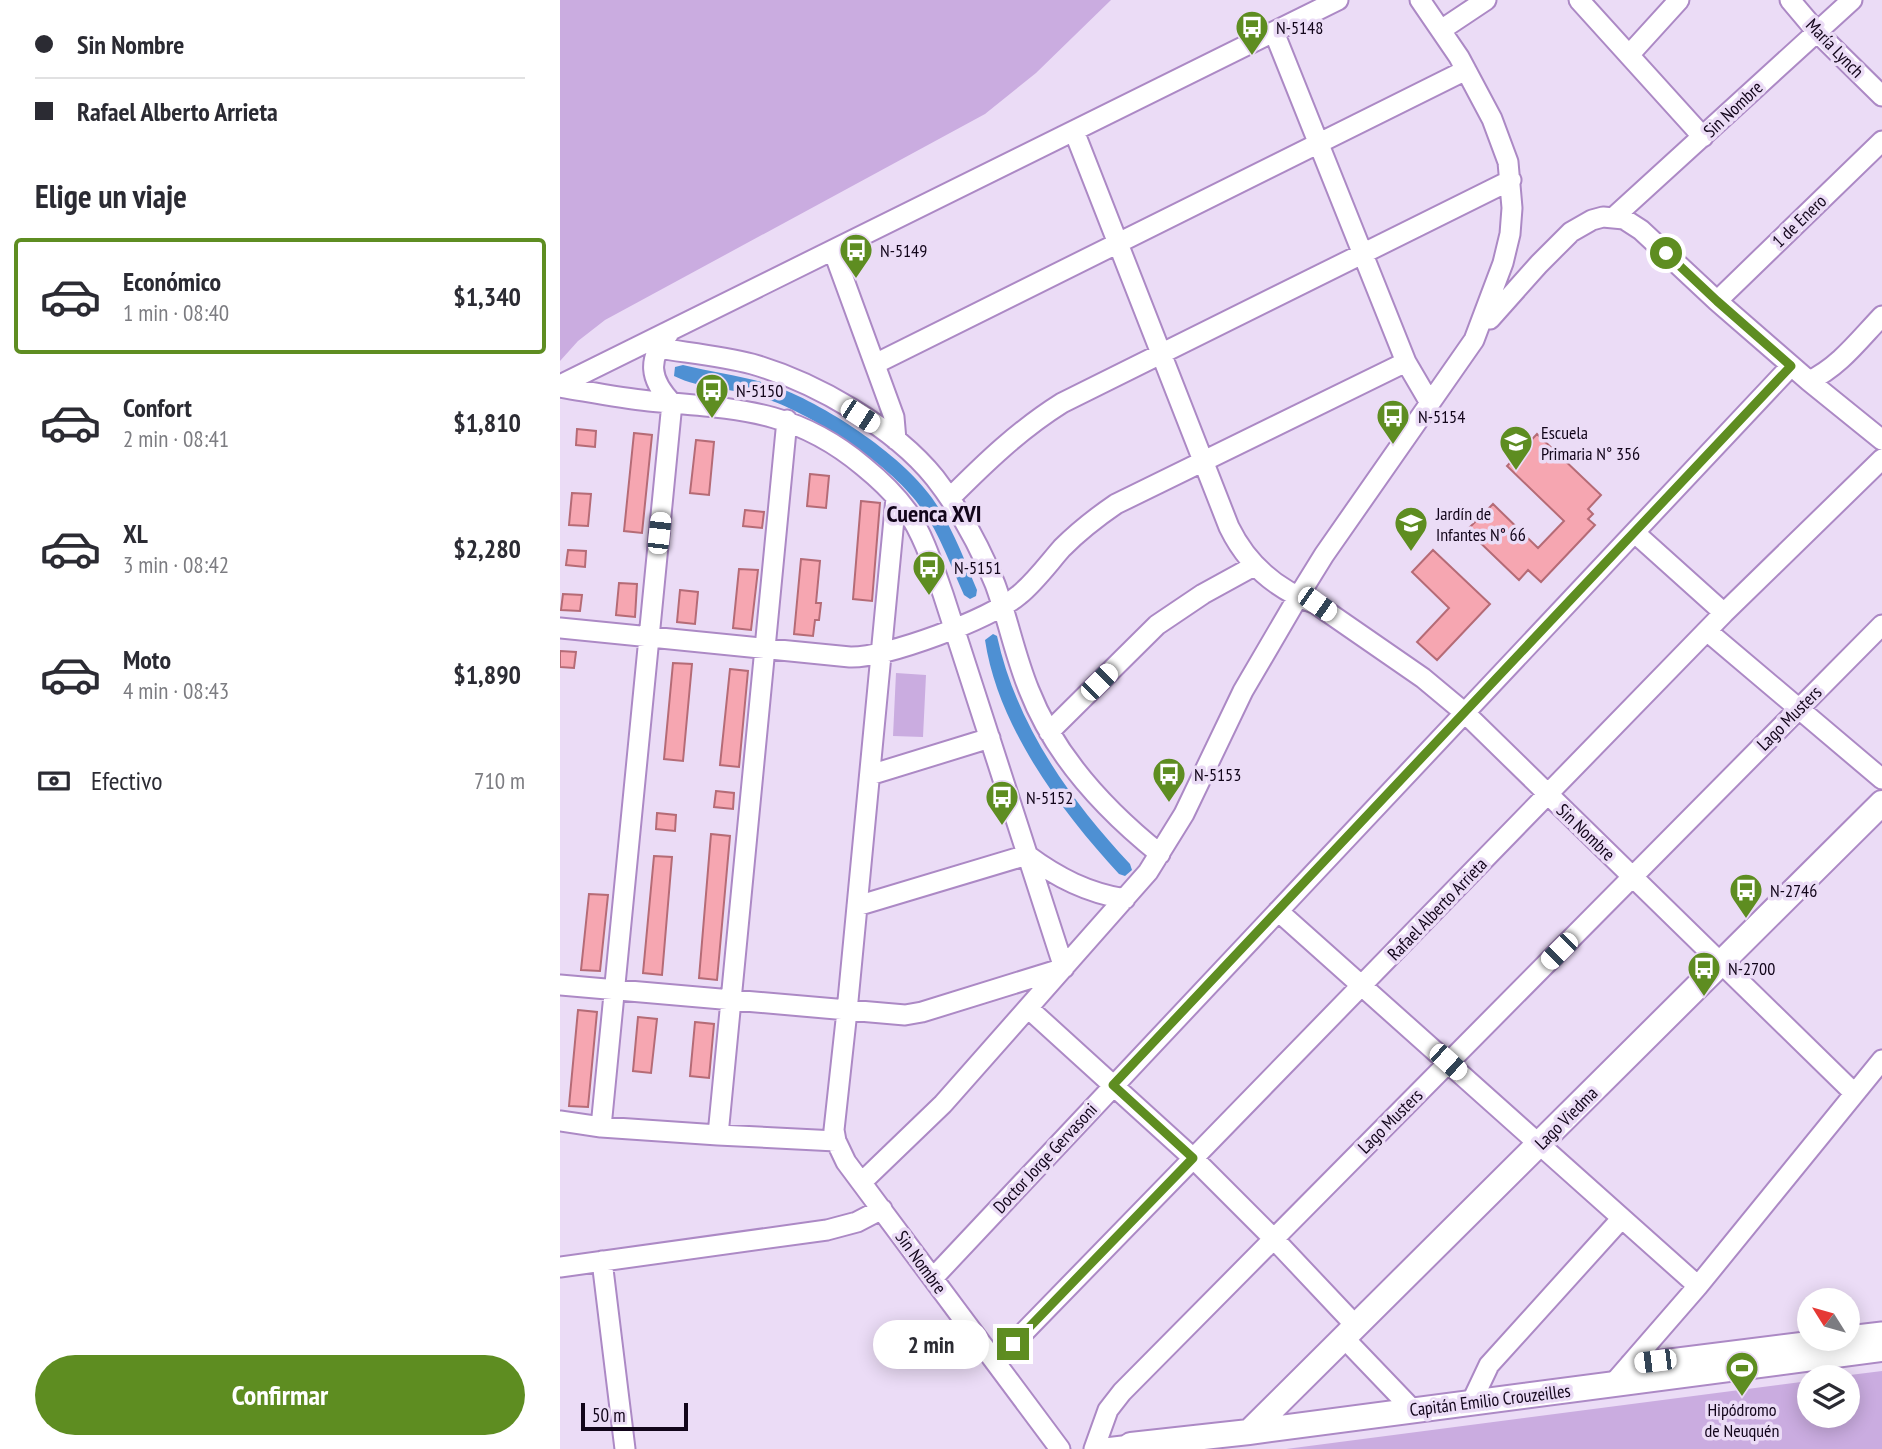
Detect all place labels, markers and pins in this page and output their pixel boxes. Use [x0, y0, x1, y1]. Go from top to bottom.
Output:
bus stop icon: N-5148 [1233, 8, 1271, 57]
place label: N-5148 [1276, 16, 1323, 39]
bus stop icon: N-5149 [837, 231, 875, 280]
place label: N-5149 [880, 239, 927, 262]
bus stop icon: N-5150 [693, 371, 731, 420]
place label: N-5150 [736, 379, 783, 402]
bus stop icon: N-5154 [1374, 397, 1412, 446]
place label: N-5154 [1418, 405, 1465, 428]
place label: Escuela Primaria N° 356 [1541, 421, 1640, 465]
school or university icon: Escuela Primaria N° 356 [1497, 423, 1535, 472]
place label: Jardín de Infantes N° 66 [1435, 502, 1526, 546]
school or university icon: Jardín de Infantes N° 66 [1392, 504, 1430, 553]
bus stop icon: N-5151 [910, 548, 948, 597]
place label: N-5151 [954, 556, 1001, 579]
bus stop icon: N-5153 [1150, 755, 1188, 804]
place label: N-5153 [1194, 763, 1241, 786]
bus stop icon: N-5152 [983, 778, 1021, 827]
place label: N-5152 [1026, 786, 1073, 809]
bus stop icon: N-2746 [1727, 871, 1765, 920]
place label: N-2746 [1770, 879, 1817, 902]
bus stop icon: N-2700 [1685, 949, 1723, 998]
place label: N-2700 [1728, 957, 1775, 980]
sports icon: Hipódromo de Neuquén [1723, 1349, 1761, 1398]
place label: Hipódromo de Neuquén [1705, 1398, 1779, 1442]

